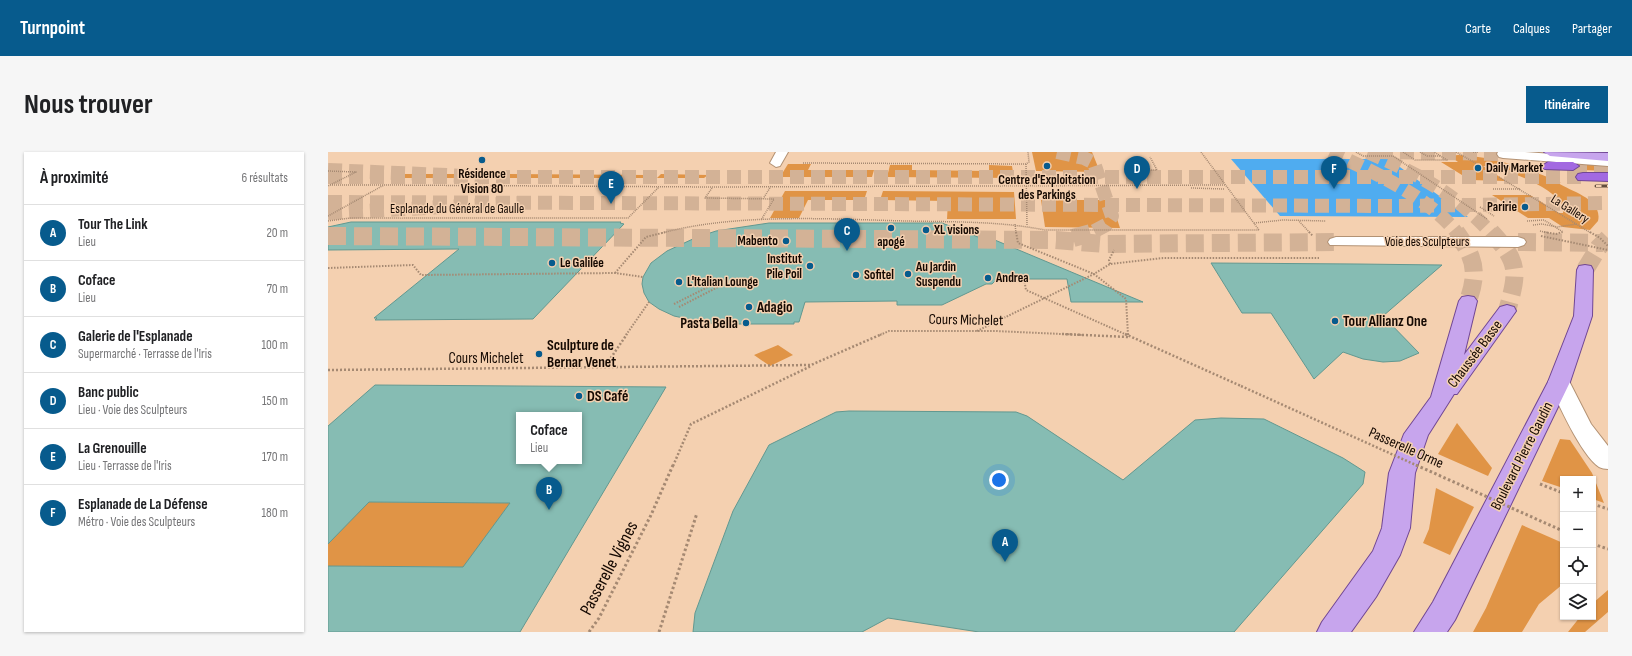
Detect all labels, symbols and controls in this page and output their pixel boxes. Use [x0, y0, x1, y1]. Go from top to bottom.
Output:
text: Turnpoint [20, 17, 85, 40]
text: Carte [1465, 20, 1491, 37]
text: Calques [1513, 20, 1550, 37]
text: Partager [1572, 20, 1612, 37]
button: Itinéraire [1526, 86, 1608, 123]
text: Nous trouver [24, 88, 153, 121]
marker: Résidence Vision 80 [477, 155, 487, 165]
pin: D [1124, 156, 1150, 189]
pin: F [1321, 156, 1347, 189]
place label: Daily Market [1486, 160, 1544, 176]
marker: Centre d'Exploitation des Parkings [1042, 161, 1052, 171]
marker: Daily Market [1473, 163, 1483, 173]
place label: Résidence Vision 80 [458, 166, 506, 197]
text: À proximité [40, 168, 108, 188]
text: 6 résultats [242, 170, 288, 186]
pin: E [598, 171, 624, 204]
place label: Centre d'Exploitation des Parkings [998, 172, 1096, 203]
street label: La Gallery [1548, 191, 1592, 227]
place label: Paririe [1487, 199, 1517, 215]
street label: Esplanade du Général de Gaulle [390, 201, 524, 217]
marker: Paririe [1520, 202, 1530, 212]
text: Tour The Link [78, 215, 147, 234]
pin: C [834, 218, 860, 251]
place label: XL visions [933, 222, 979, 238]
marker: apogé [886, 223, 896, 233]
text: A [50, 225, 56, 241]
text: 20 m [266, 225, 288, 241]
marker: XL visions [921, 225, 931, 235]
place label: Mabento [738, 233, 778, 249]
text: Lieu [78, 234, 96, 250]
place label: apogé [877, 234, 905, 250]
street label: Voie des Sculpteurs [1385, 234, 1470, 250]
marker: Mabento [781, 236, 791, 246]
place label: Institut Pile Poil [766, 251, 803, 282]
place label: Le Galilée [560, 255, 604, 271]
marker: Le Galilée [547, 258, 557, 268]
place label: Au Jardin Suspendu [915, 259, 961, 290]
marker: Institut Pile Poil [805, 261, 815, 271]
place label: Sofitel [864, 267, 894, 283]
marker: Au Jardin Suspendu [903, 269, 913, 279]
marker: Sofitel [851, 270, 861, 280]
place label: Andrea [995, 270, 1029, 286]
text: Coface [78, 271, 115, 290]
marker: Andrea [983, 273, 993, 283]
place label: L'Italian Lounge [687, 274, 759, 290]
marker: L'Italian Lounge [674, 277, 684, 287]
text: B [50, 281, 56, 297]
text: 70 m [267, 281, 288, 297]
text: Lieu [78, 290, 96, 306]
place label: Adagio [756, 298, 793, 317]
marker: Adagio [744, 302, 754, 312]
street label: Cours Michelet [928, 310, 1004, 330]
place label: Tour Allianz One [1343, 312, 1427, 331]
place label: Pasta Bella [680, 314, 738, 333]
marker: Tour Allianz One [1330, 316, 1340, 326]
street label: Chaussée Basse [1443, 316, 1507, 392]
marker: Pasta Bella [741, 318, 751, 328]
text: Galerie de l'Esplanade [78, 327, 193, 346]
place label: Sculpture de Bernar Venet [547, 336, 616, 372]
text: C [50, 337, 56, 353]
text: 100 m [261, 337, 288, 353]
text: Supermarché · Terrasse de l'Iris [78, 346, 212, 362]
street label: Cours Michelet [449, 349, 524, 368]
marker: Sculpture de Bernar Venet [534, 349, 544, 359]
text: Banc public [78, 383, 139, 402]
place label: DS Café [587, 387, 628, 406]
marker: DS Café [574, 391, 584, 401]
text: D [50, 393, 56, 409]
text: 150 m [262, 393, 288, 409]
street label: Boulevard Pierre Gaudin [1487, 399, 1557, 513]
text: Lieu · Voie des Sculpteurs [78, 402, 187, 418]
popup [516, 412, 582, 464]
text: Coface [530, 421, 568, 440]
street label: Passerelle Orme [1366, 423, 1446, 473]
text: La Grenouille [78, 439, 147, 458]
text: Lieu [530, 440, 548, 456]
text: E [50, 449, 56, 465]
text: 170 m [262, 449, 288, 465]
text: Lieu · Terrasse de l'Iris [78, 458, 172, 474]
your location [989, 470, 1009, 490]
map controls [1560, 476, 1596, 620]
button: + [1560, 476, 1596, 512]
pin: B [536, 477, 562, 510]
text: Esplanade de La Défense [78, 495, 208, 514]
text: F [50, 505, 56, 521]
text: 180 m [262, 505, 288, 521]
button: − [1560, 512, 1596, 548]
text: Métro · Voie des Sculpteurs [78, 514, 195, 530]
street label: Passerelle Vignes [576, 518, 642, 618]
pin: A [992, 529, 1018, 562]
button: locate [1560, 548, 1596, 584]
button: layers [1560, 584, 1596, 620]

